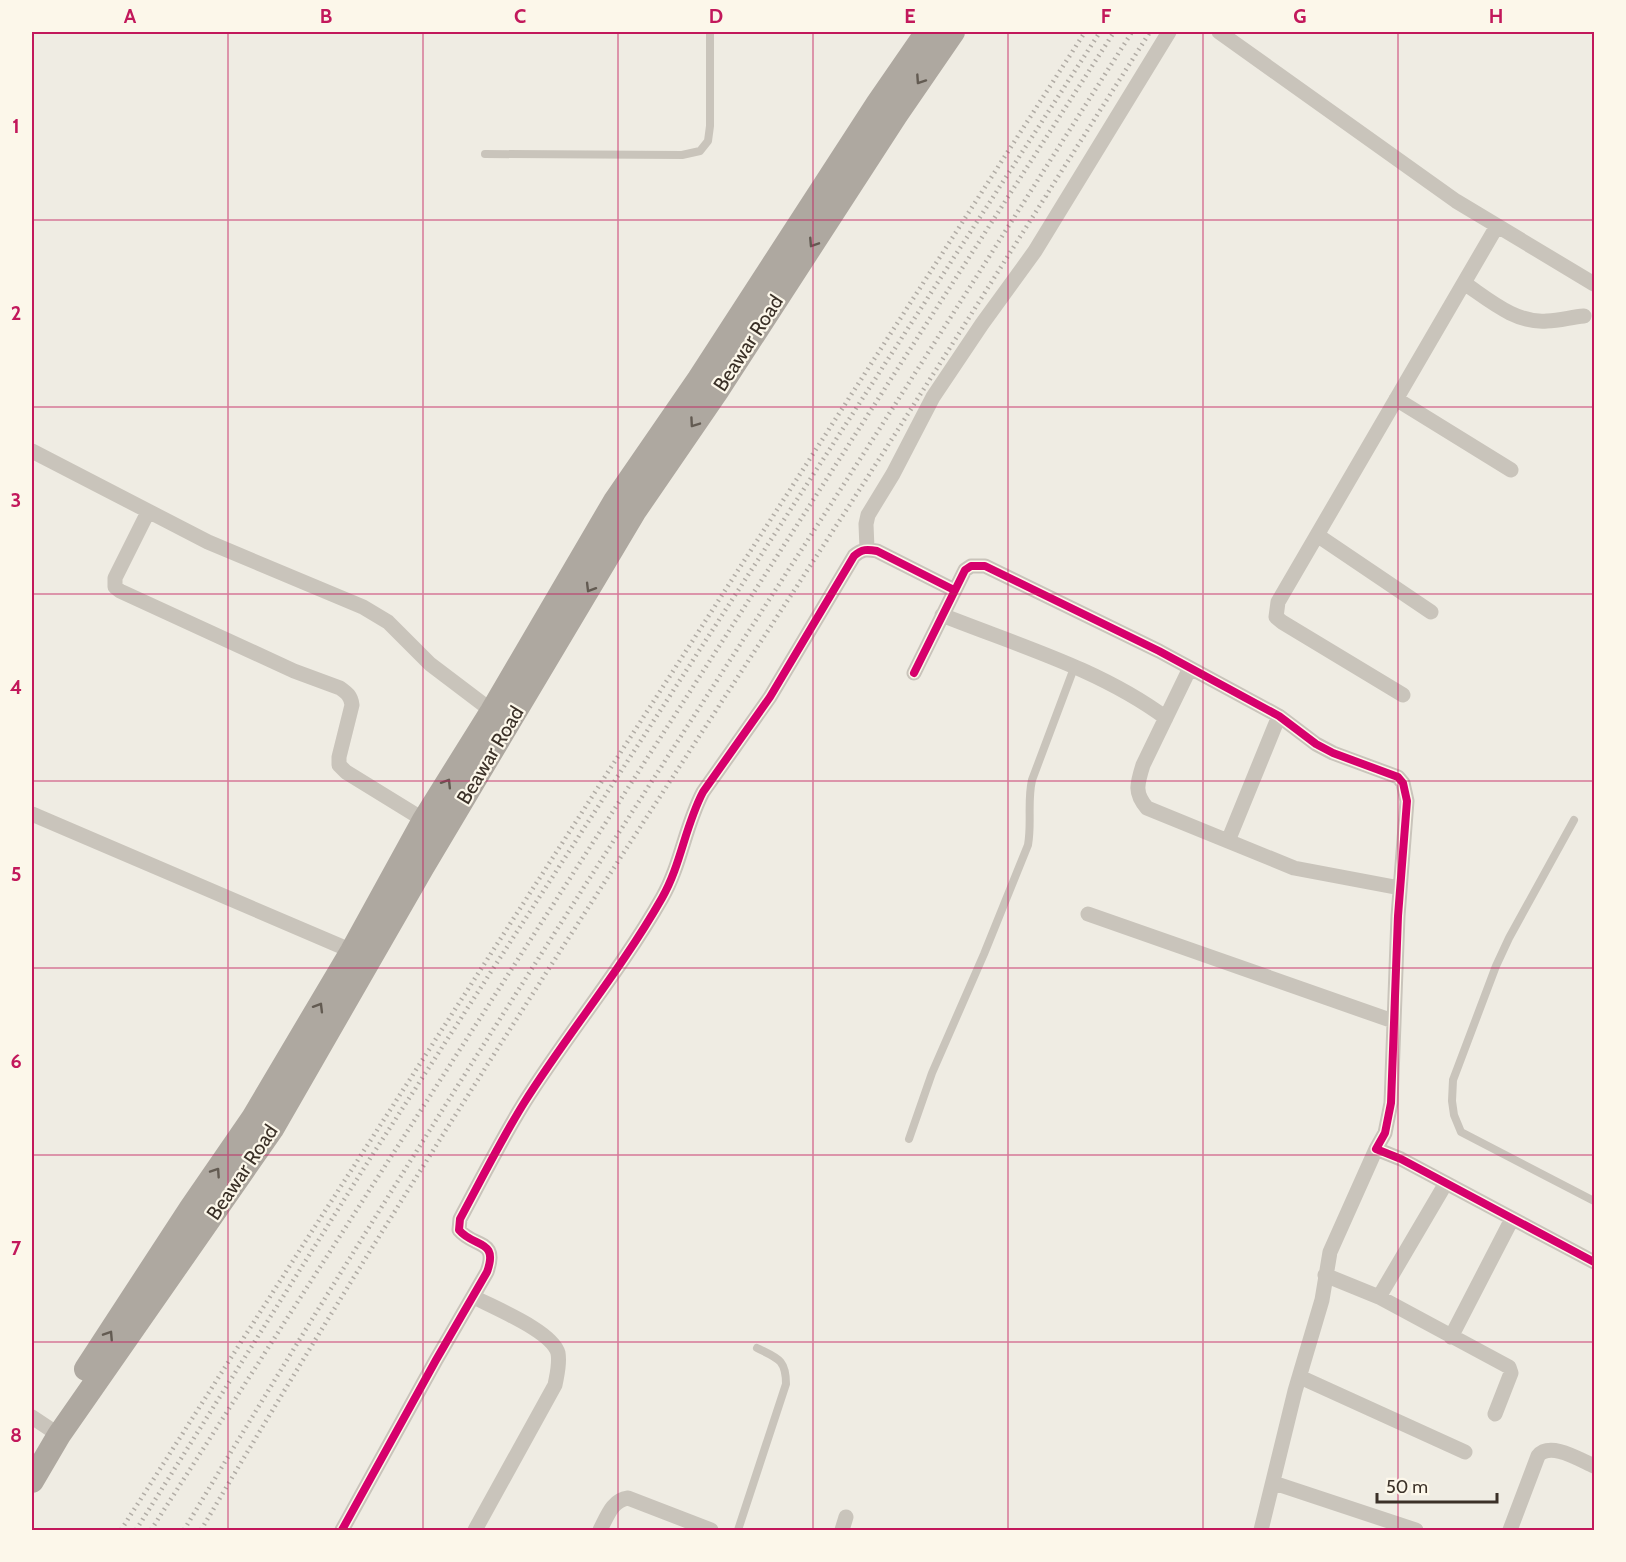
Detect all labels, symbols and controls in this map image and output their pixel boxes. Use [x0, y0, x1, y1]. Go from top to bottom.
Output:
text: A [124, 4, 137, 28]
text: B [320, 4, 332, 28]
text: C [514, 4, 526, 28]
text: D [709, 4, 723, 28]
text: E [904, 4, 916, 28]
text: F [1101, 4, 1112, 28]
text: G [1293, 4, 1307, 28]
text: H [1489, 4, 1503, 28]
one-way arrow [916, 73, 927, 84]
text: 1 [12, 114, 20, 138]
one-way arrow [809, 236, 820, 247]
street label: Beawar Road [708, 290, 788, 396]
text: 2 [11, 301, 21, 325]
one-way arrow [690, 417, 701, 428]
text: 3 [11, 488, 21, 512]
one-way arrow [586, 582, 597, 592]
text: 4 [10, 675, 22, 699]
street label: Beawar Road [451, 702, 529, 808]
one-way arrow [440, 779, 452, 789]
text: 5 [11, 862, 21, 886]
one-way arrow [312, 1003, 323, 1013]
text: 6 [10, 1049, 22, 1073]
street label: Beawar Road [201, 1120, 283, 1224]
one-way arrow [209, 1168, 220, 1179]
text: 7 [11, 1236, 22, 1260]
one-way arrow [101, 1331, 113, 1341]
text: 8 [10, 1423, 22, 1447]
scale bar [1377, 1466, 1497, 1504]
text: 50 m [1386, 1476, 1428, 1498]

